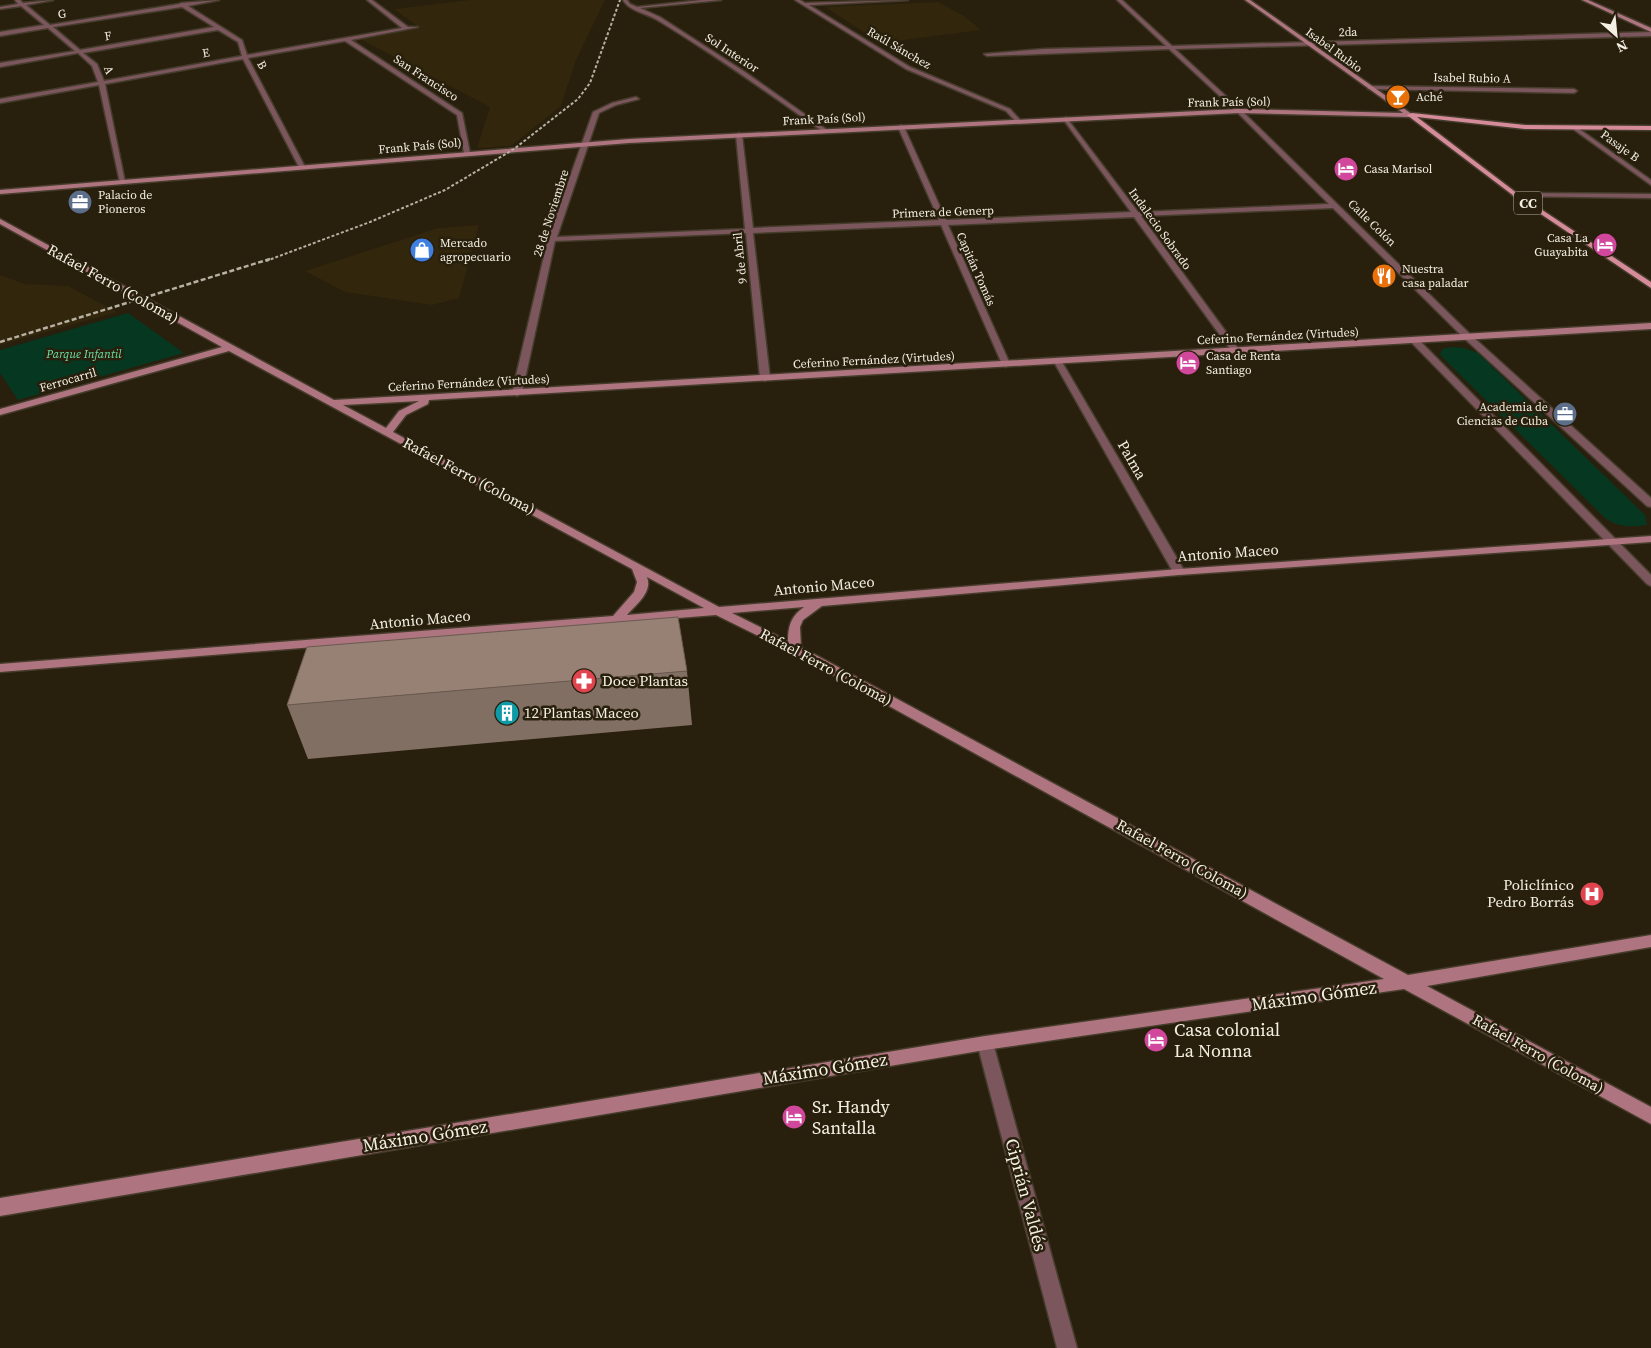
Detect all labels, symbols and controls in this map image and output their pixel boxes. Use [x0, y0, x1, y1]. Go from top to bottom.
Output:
street label: G [57, 5, 67, 23]
north arrow [1591, 10, 1641, 60]
street label: Raúl Sánchez [864, 23, 934, 73]
street label: Isabel Rubio [1302, 24, 1366, 76]
street label: 2da [1338, 24, 1358, 40]
street label: F [103, 28, 113, 44]
street label: Sol Interior [702, 30, 762, 76]
text: N [1613, 35, 1631, 58]
street label: E [201, 44, 211, 62]
street label: San Francisco [390, 51, 462, 105]
street label: B [253, 58, 271, 72]
street label: A [100, 63, 118, 77]
street label: Isabel Rubio A [1433, 69, 1511, 87]
bar icon: Aché [1385, 84, 1411, 110]
place label: Aché [1416, 89, 1443, 105]
street label: Frank País (Sol) [1187, 93, 1271, 111]
street label: Frank País (Sol) [782, 109, 866, 129]
street label: Pasaje B [1597, 127, 1643, 166]
street label: Frank País (Sol) [378, 134, 462, 158]
hotel icon: Casa Marisol [1333, 156, 1359, 182]
place label: Casa Marisol [1364, 161, 1433, 177]
street label: 28 de Noviembre [529, 168, 573, 258]
street label: Indalecio Sobrado [1125, 185, 1195, 273]
place label: Palacio de Pioneros [98, 187, 152, 217]
office icon: Palacio de Pioneros [67, 189, 93, 215]
road number: CC [1514, 192, 1542, 214]
street label: Calle Colón [1344, 196, 1400, 250]
street label: Primera de Generp [892, 202, 994, 222]
street label: Capitán Tomás [953, 230, 999, 308]
place label: Casa La Guayabita [1534, 230, 1589, 260]
street label: 9 de Abril [729, 231, 751, 285]
hotel icon: Casa La Guayabita [1592, 232, 1618, 258]
place label: Mercado agropecuario [440, 235, 511, 265]
shop icon: Mercado agropecuario [409, 237, 435, 263]
street label: Rafael Ferro (Coloma) [44, 239, 183, 328]
place label: Nuestra casa paladar [1402, 261, 1469, 291]
restaurant icon: Nuestra casa paladar [1371, 263, 1397, 289]
street label: Ceferino Fernández (Virtudes) [1197, 324, 1359, 348]
park label: Parque Infantil [45, 346, 122, 362]
street label: Ceferino Fernández (Virtudes) [793, 348, 955, 372]
place label: Casa de Renta Santiago [1206, 348, 1281, 378]
hotel icon: Casa de Renta Santiago [1175, 350, 1201, 376]
street label: Ferrocarril [38, 364, 99, 396]
street label: Ceferino Fernández (Virtudes) [388, 371, 550, 395]
place label: Academia de Ciencias de Cuba [1457, 399, 1549, 429]
office icon: Academia de Ciencias de Cuba [1552, 401, 1578, 427]
street label: Rafael Ferro (Coloma) [399, 432, 539, 519]
street label: Palma [1113, 436, 1152, 484]
street label: Antonio Maceo [1177, 538, 1279, 567]
street label: Antonio Maceo [773, 571, 875, 600]
street label: Antonio Maceo [369, 605, 471, 634]
street label: Rafael Ferro (Coloma) [756, 623, 896, 710]
pharmacy icon: Doce Plantas [571, 668, 597, 694]
place label: Doce Plantas [602, 670, 688, 691]
building icon: 12 Plantas Maceo [494, 700, 520, 726]
place label: 12 Plantas Maceo [524, 702, 639, 723]
street label: Rafael Ferro (Coloma) [1113, 814, 1252, 903]
place label: Policlínico Pedro Borrás [1487, 874, 1574, 912]
hospital icon: Policlínico Pedro Borrás [1579, 881, 1605, 907]
street label: Máximo Gómez [1250, 974, 1378, 1017]
street label: Rafael Ferro (Coloma) [1469, 1009, 1608, 1098]
place label: Casa colonial La Nonna [1174, 1017, 1280, 1063]
hotel icon: Casa colonial La Nonna [1143, 1027, 1169, 1053]
street label: Máximo Gómez [761, 1046, 889, 1091]
place label: Sr. Handy Santalla [812, 1094, 891, 1140]
hotel icon: Sr. Handy Santalla [781, 1104, 807, 1130]
street label: Máximo Gómez [361, 1113, 489, 1158]
street label: Ciprián Valdés [999, 1136, 1054, 1254]

